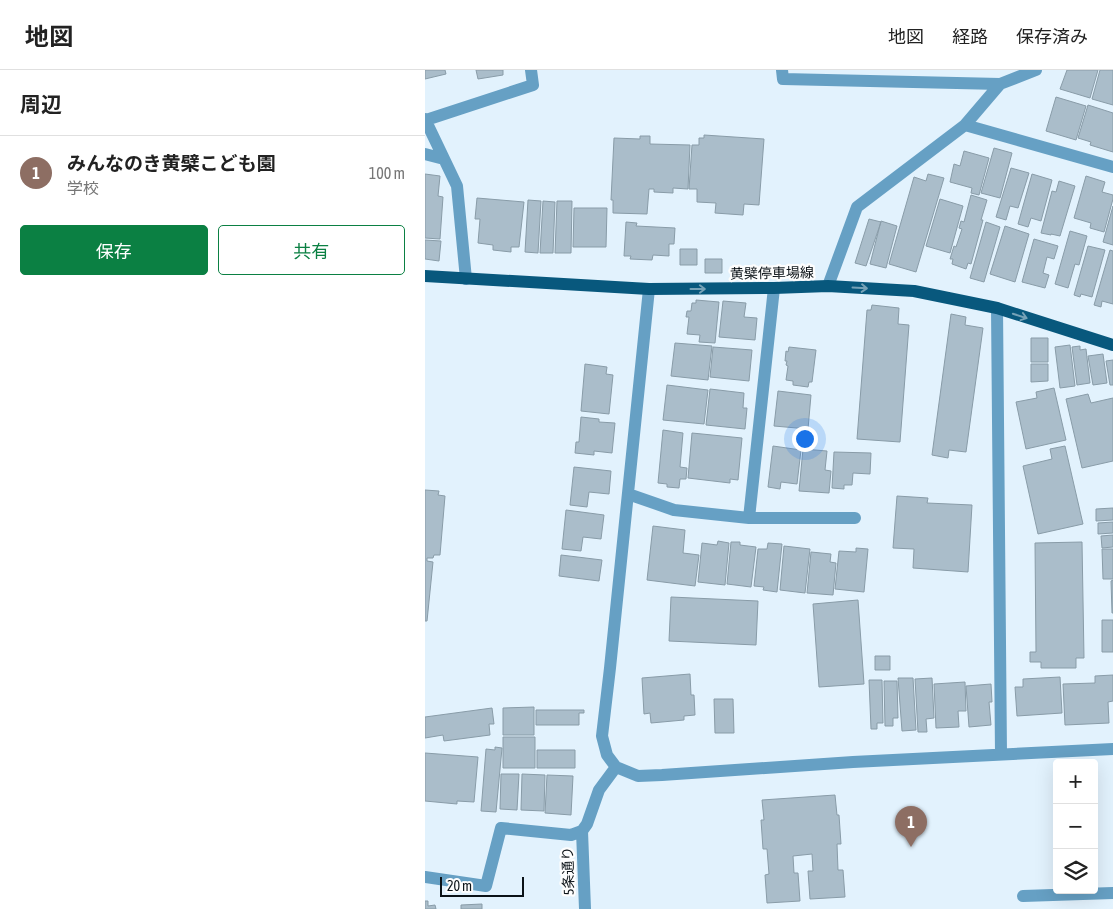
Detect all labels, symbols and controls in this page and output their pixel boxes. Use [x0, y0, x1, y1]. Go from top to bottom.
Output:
text: 地図 [25, 23, 73, 50]
text: 地図 [888, 26, 924, 47]
text: 経路 [952, 26, 988, 47]
text: 保存済み [1016, 26, 1088, 47]
text: 周辺 [20, 92, 62, 116]
text: みんなのき黄檗こども園 [67, 152, 275, 174]
text: 1 [32, 164, 40, 182]
text: 100 m [369, 164, 405, 182]
text: 学校 [67, 179, 99, 197]
button: 保存 [20, 225, 208, 275]
button: 共有 [218, 225, 405, 275]
street label: 黄檗停車場線 [730, 264, 814, 282]
one-way arrow [689, 284, 705, 294]
one-way arrow [852, 284, 868, 293]
one-way arrow [1011, 311, 1027, 321]
your location [792, 426, 818, 452]
map controls [1053, 759, 1098, 894]
button: + [1053, 759, 1098, 804]
button: − [1053, 804, 1098, 849]
pin: 1 [895, 806, 927, 847]
street label: 5条通り [559, 846, 577, 896]
button: layers [1053, 849, 1098, 894]
scale bar [440, 874, 524, 897]
text: 20 m [447, 878, 472, 894]

